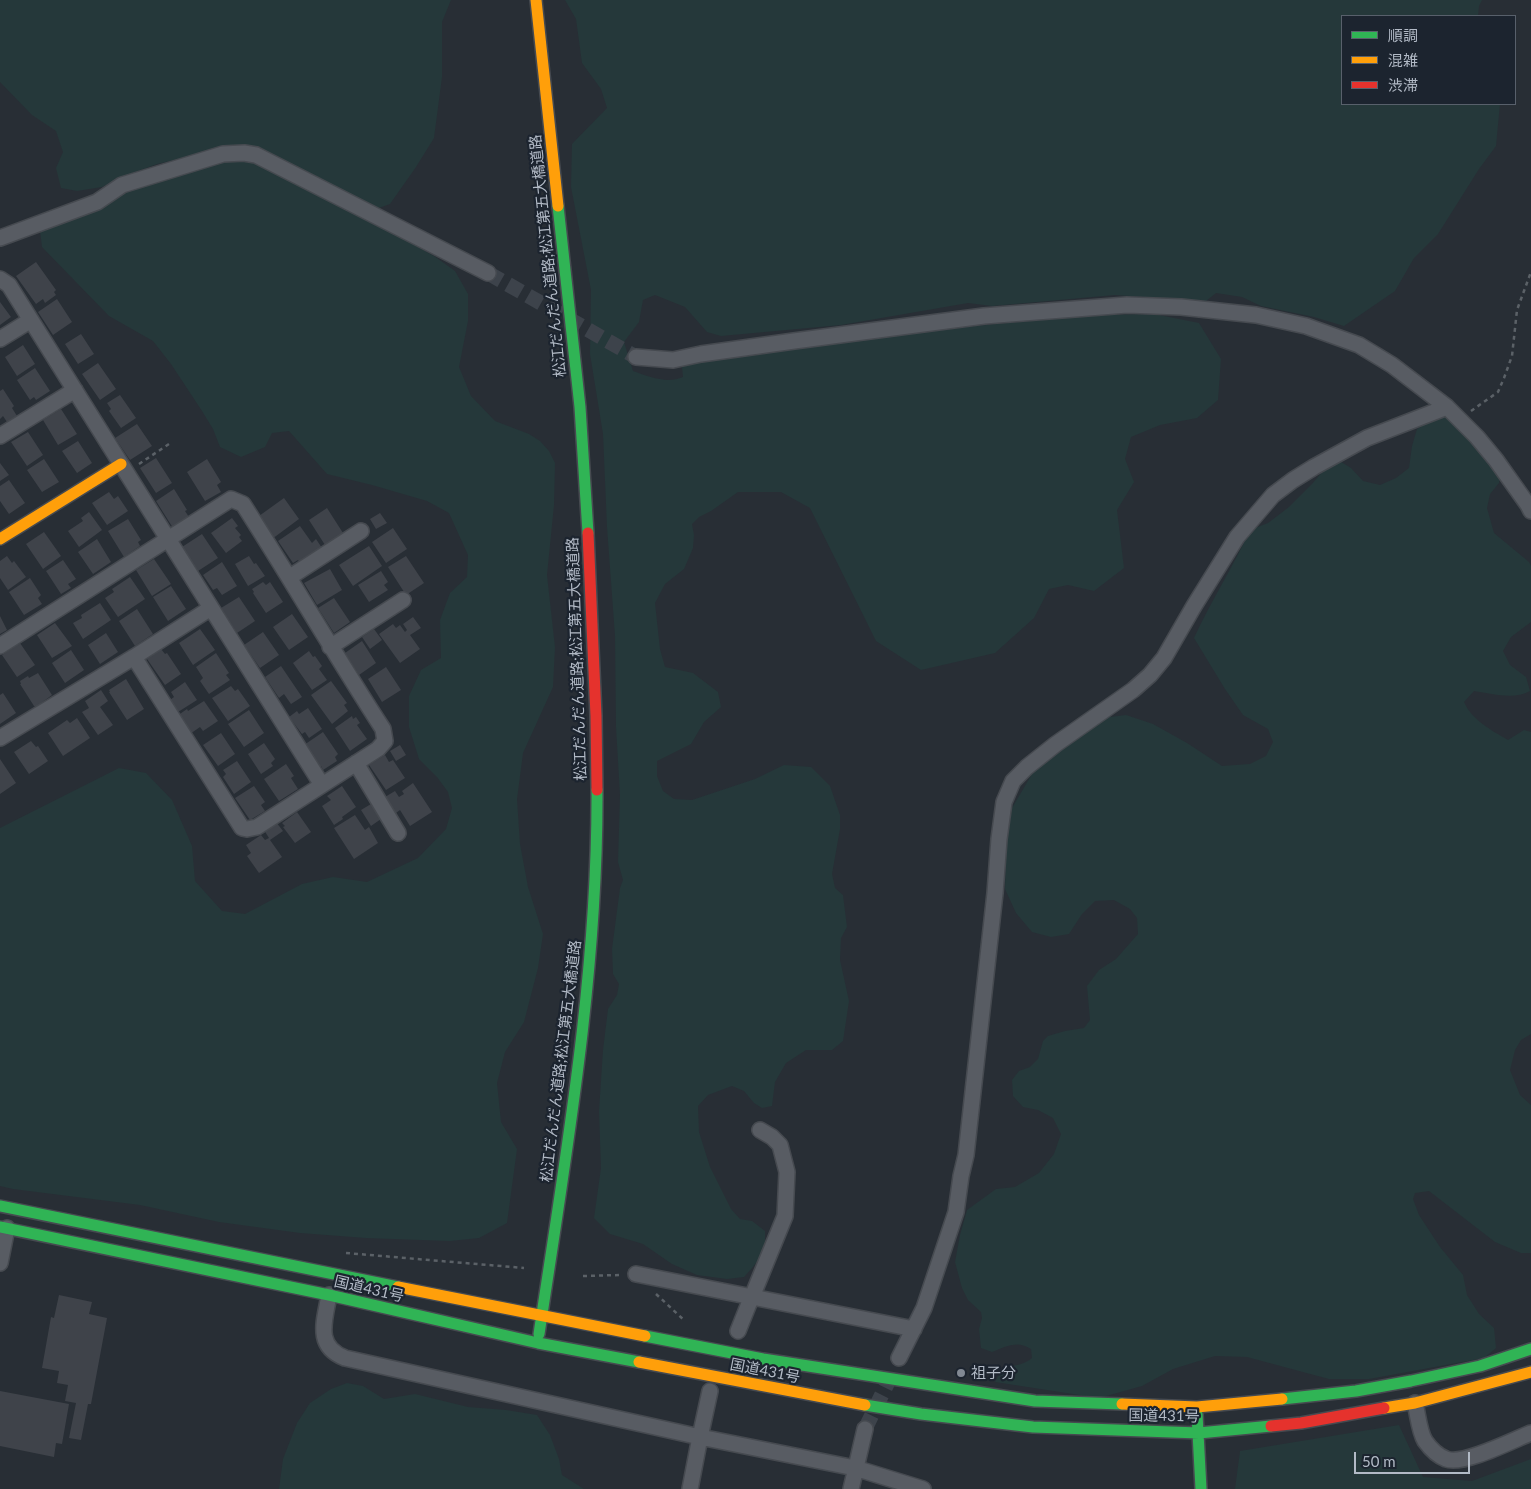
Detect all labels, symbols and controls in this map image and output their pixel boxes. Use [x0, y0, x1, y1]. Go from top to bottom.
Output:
legend [1341, 15, 1516, 105]
text: 順調 [1388, 26, 1418, 44]
text: 混雑 [1388, 51, 1418, 69]
text: 渋滞 [1388, 76, 1418, 94]
street label: 松江だんだん道路;松江第五大橋道路 [526, 134, 570, 378]
street label: 松江だんだん道路;松江第五大橋道路 [564, 537, 590, 781]
street label: 松江だんだん道路;松江第五大橋道路 [537, 939, 585, 1183]
street label: 国道431号 [332, 1272, 406, 1306]
street label: 国道431号 [728, 1355, 802, 1387]
place label: 祖子分 [971, 1364, 1016, 1382]
marker: 祖子分 [955, 1367, 967, 1379]
street label: 国道431号 [1128, 1406, 1200, 1426]
scale bar [1356, 1442, 1472, 1474]
text: 50 m [1362, 1452, 1396, 1470]

